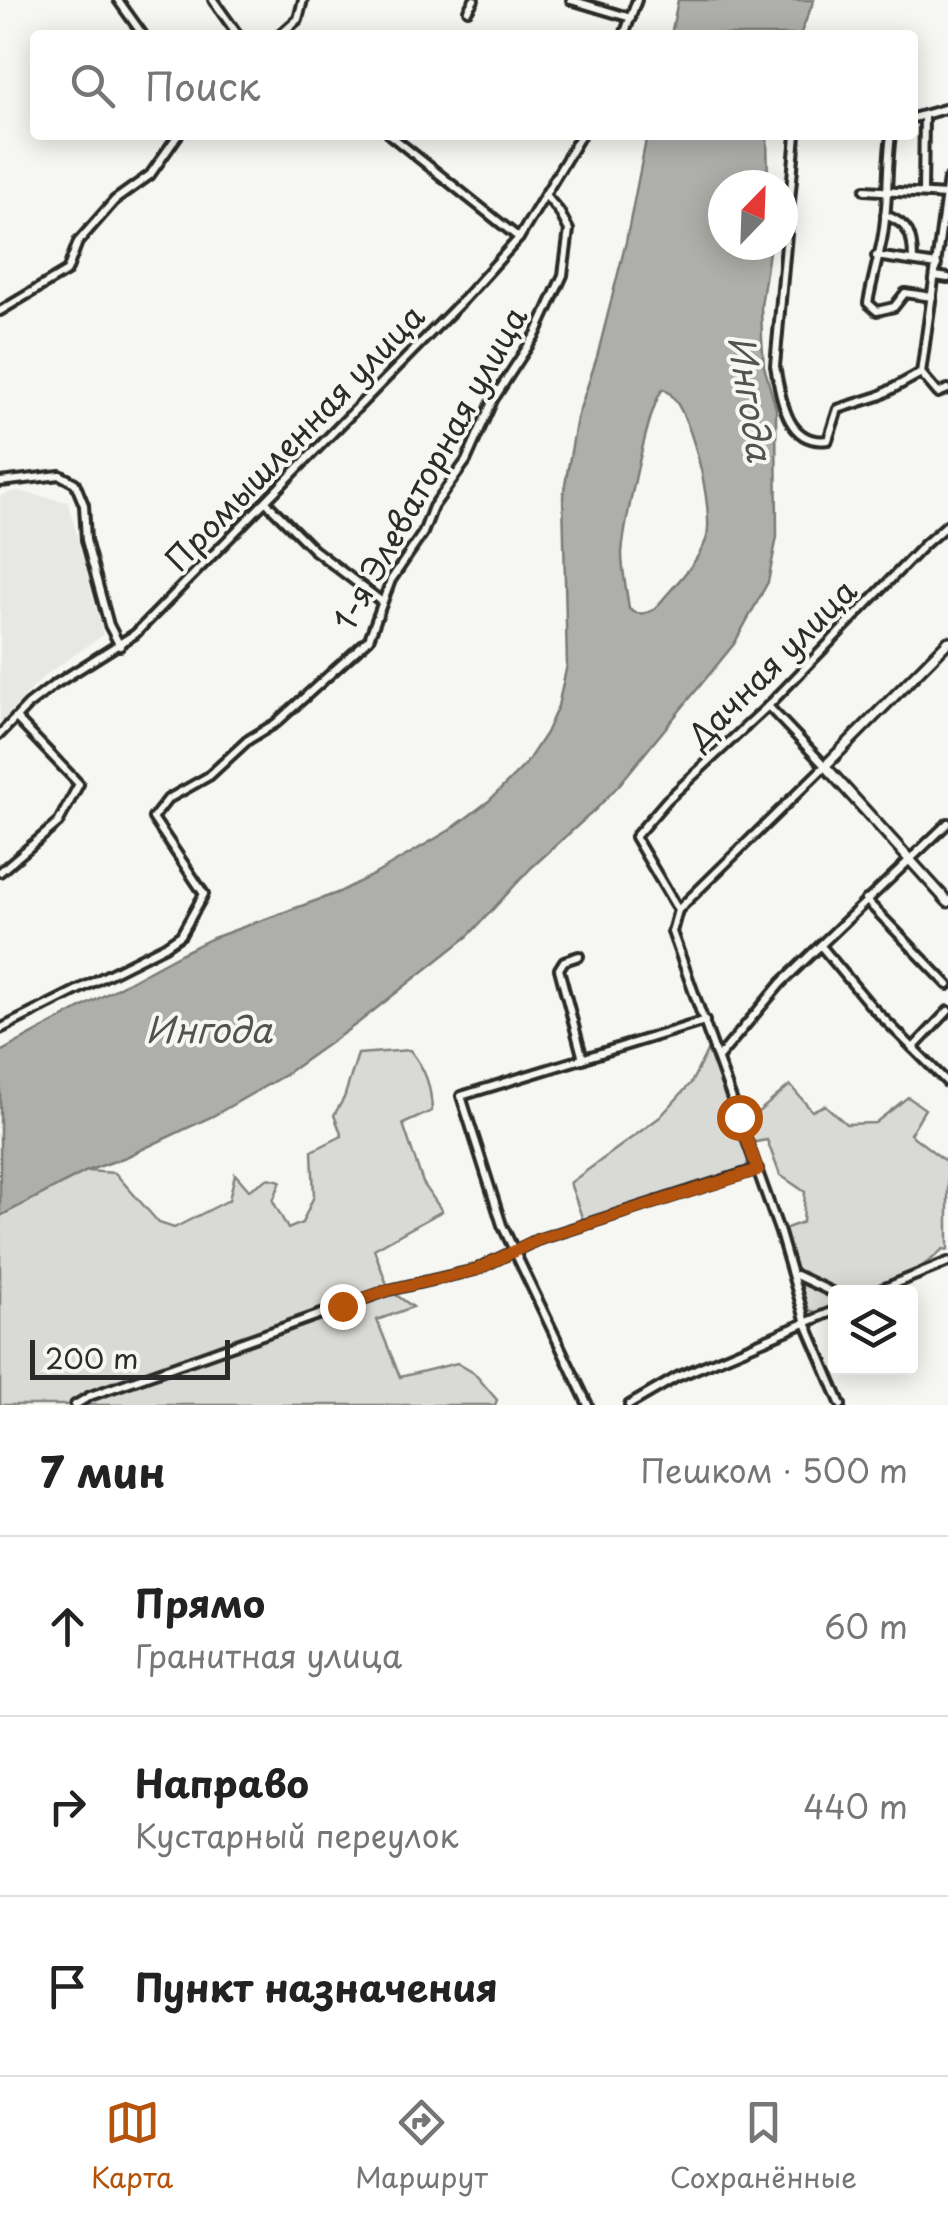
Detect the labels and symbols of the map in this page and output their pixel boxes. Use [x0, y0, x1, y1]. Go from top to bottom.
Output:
north arrow [708, 170, 798, 260]
street label: Промышленная улица [153, 293, 435, 581]
street label: 1-я Элеваторная улица [320, 297, 538, 639]
water label: Ингода [716, 331, 788, 466]
street label: Дачная улица [674, 567, 867, 760]
water label: Ингода [146, 1002, 273, 1055]
route start [717, 1095, 763, 1141]
route end [320, 1284, 366, 1330]
scale bar [30, 1335, 230, 1380]

